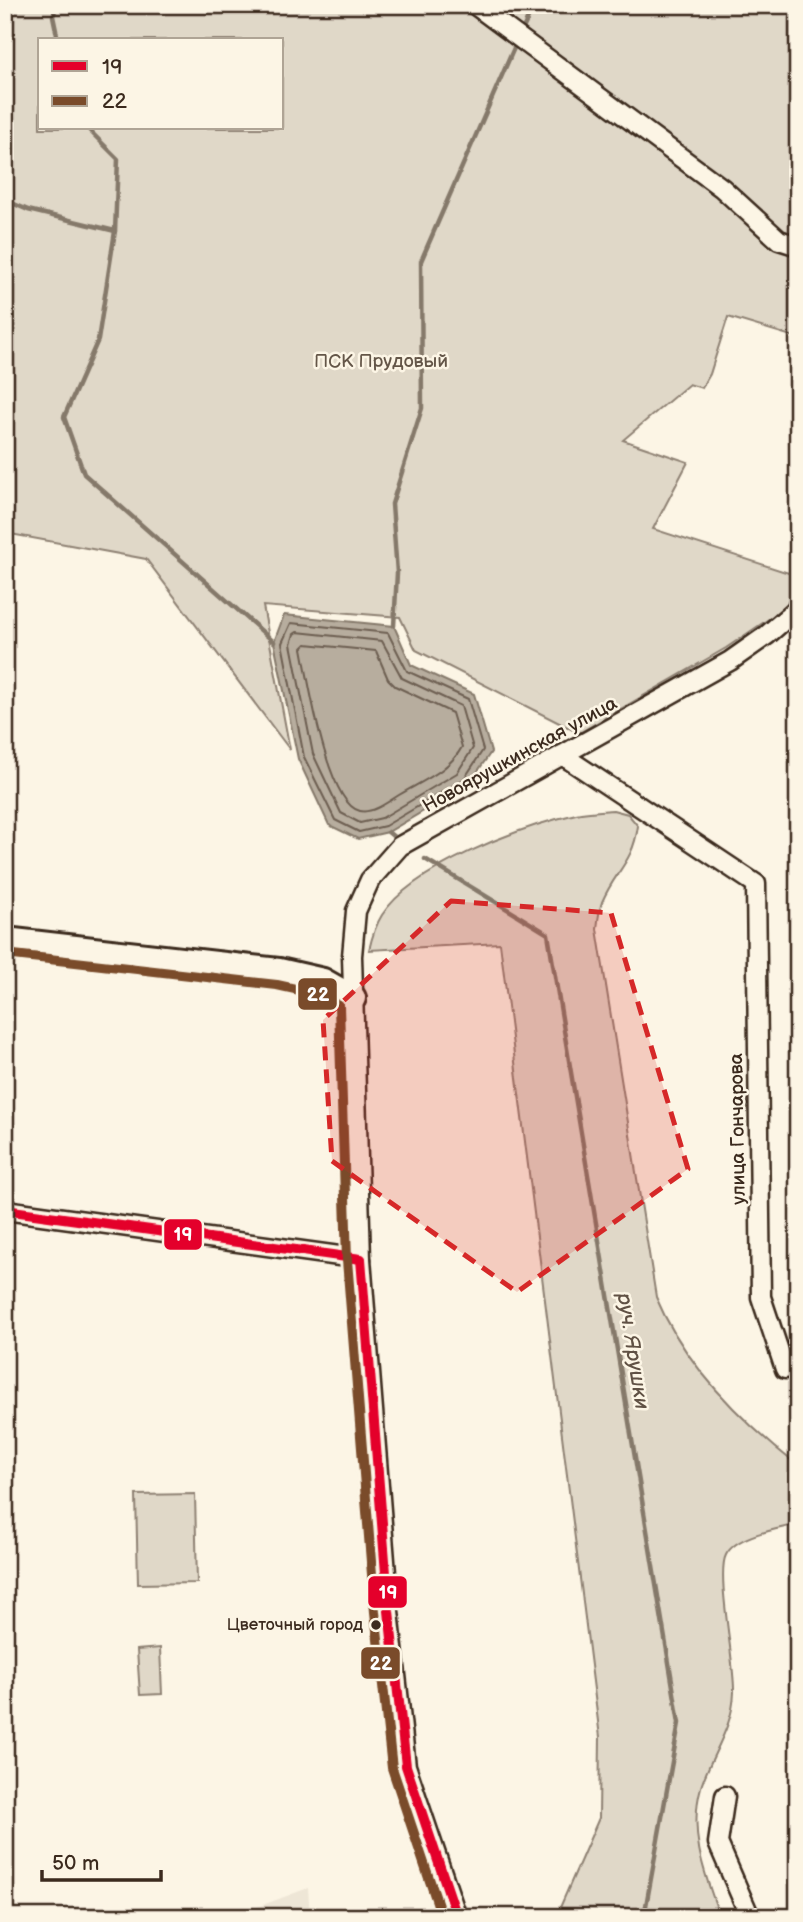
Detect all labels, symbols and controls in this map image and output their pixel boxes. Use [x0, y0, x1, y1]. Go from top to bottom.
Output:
legend [38, 38, 284, 130]
text: 19 [102, 55, 122, 80]
text: 22 [102, 89, 127, 114]
park label: ПСК Прудовый [314, 350, 448, 373]
street label: Новоярушкинская улица [419, 692, 621, 818]
line badge: 22 [297, 977, 338, 1011]
text: 22 [307, 984, 330, 1007]
street label: улица Гончарова [725, 1053, 751, 1205]
line badge: 19 [163, 1218, 203, 1251]
text: 19 [173, 1224, 193, 1247]
water label: руч. Ярушки [611, 1290, 655, 1411]
line badge: 19 [367, 1575, 408, 1609]
text: 19 [378, 1582, 398, 1605]
place label: Цветочный город [227, 1615, 363, 1635]
marker: Цветочный город [369, 1618, 383, 1632]
line badge: 22 [360, 1646, 401, 1680]
text: 22 [370, 1653, 393, 1676]
scale bar [42, 1838, 161, 1882]
text: 50 m [52, 1851, 99, 1876]

